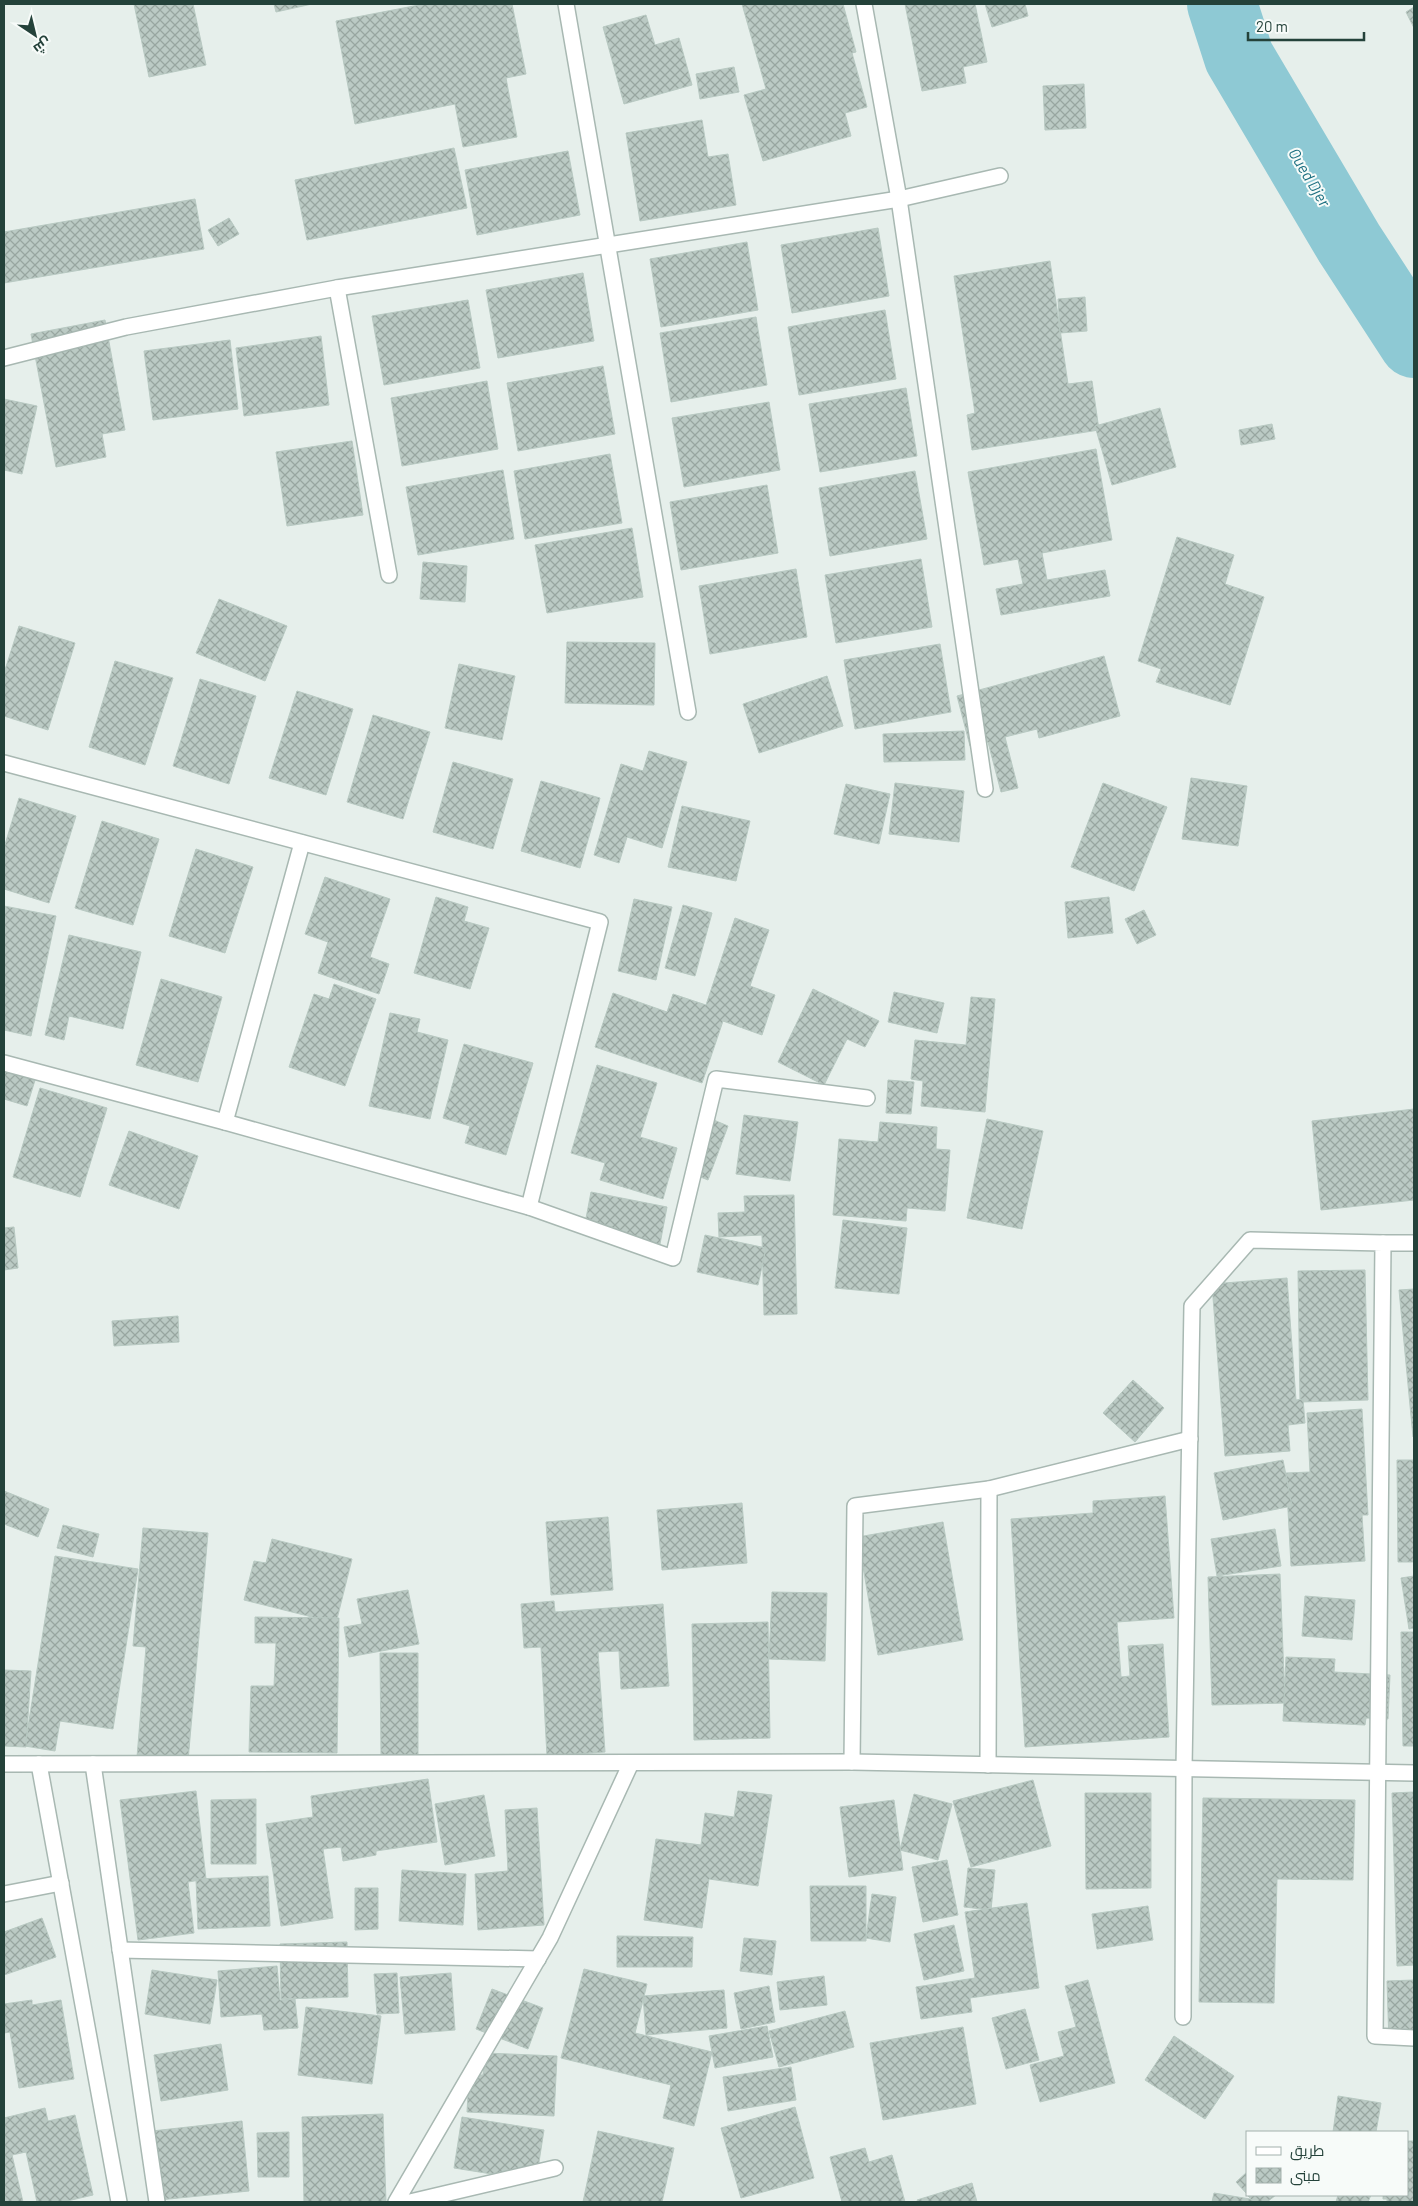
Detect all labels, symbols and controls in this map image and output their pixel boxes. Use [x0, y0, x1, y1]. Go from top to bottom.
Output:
north arrow [10, 10, 60, 60]
scale bar [1248, 10, 1364, 42]
text: 20 m [1256, 17, 1288, 35]
text: ش [30, 33, 55, 58]
water label: Oued Djer [1285, 144, 1336, 211]
legend [1246, 2131, 1408, 2196]
text: طريق [1290, 2141, 1324, 2161]
text: مبنى [1290, 2166, 1321, 2186]

